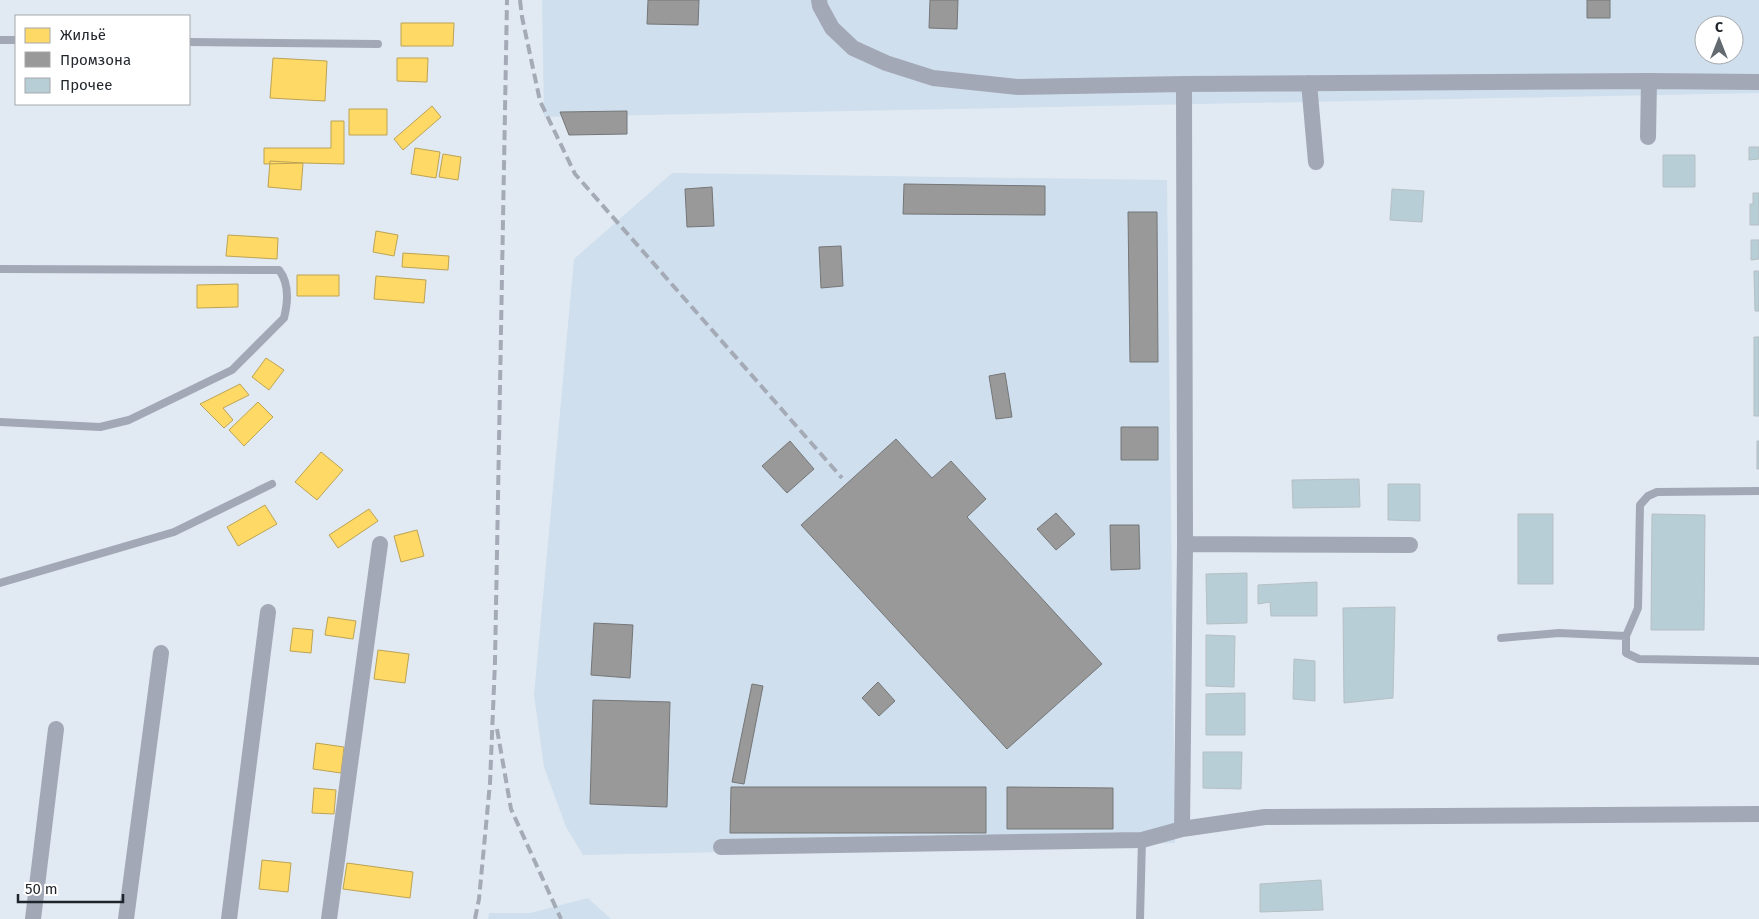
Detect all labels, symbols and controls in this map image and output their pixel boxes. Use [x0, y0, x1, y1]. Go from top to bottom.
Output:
legend [15, 15, 190, 105]
north arrow [1694, 15, 1744, 65]
text: С [1715, 19, 1723, 36]
text: Жильё [60, 26, 106, 44]
text: Промзона [60, 51, 131, 69]
text: Прочее [60, 76, 112, 94]
scale bar [18, 872, 122, 904]
text: 50 m [25, 880, 58, 898]

